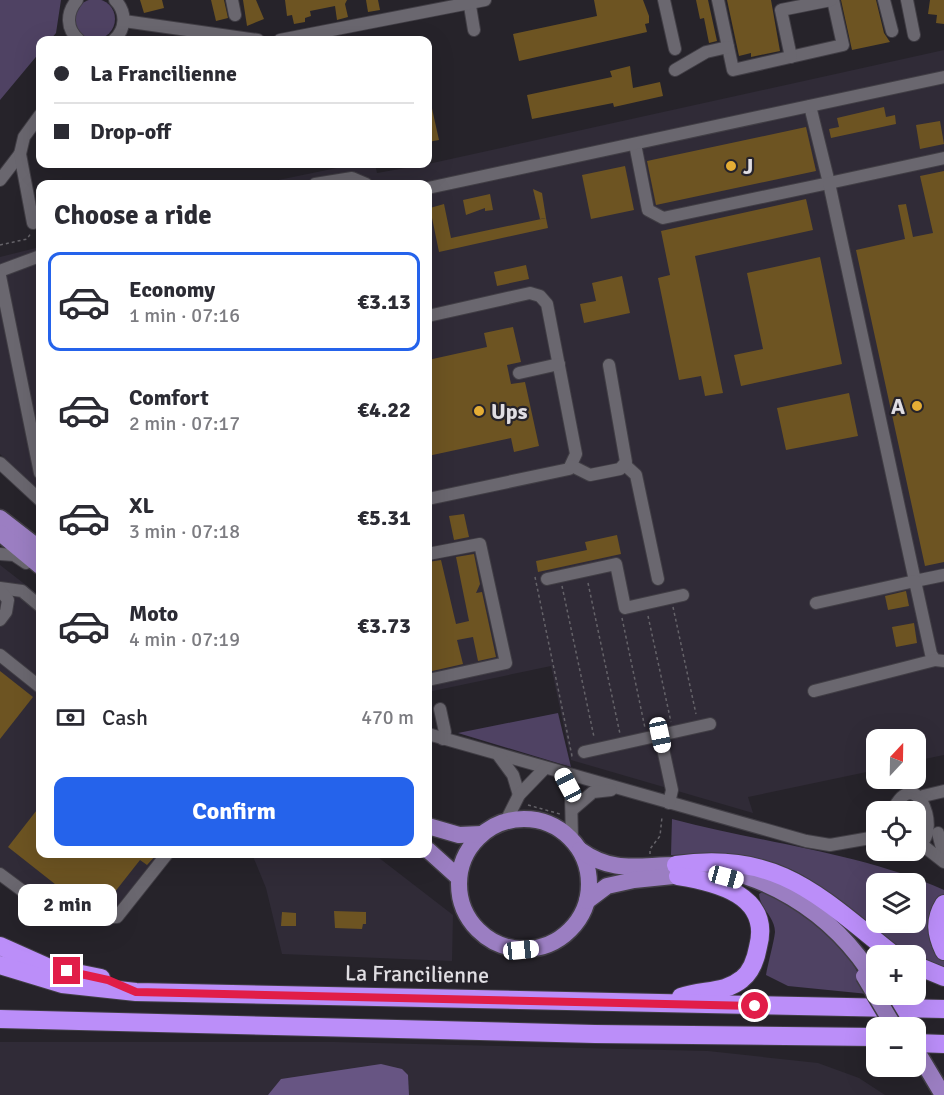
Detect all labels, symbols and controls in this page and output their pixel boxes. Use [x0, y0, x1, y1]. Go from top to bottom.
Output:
text: La Francilienne [90, 60, 237, 87]
text: Drop-off [90, 118, 171, 145]
place label: J [743, 153, 753, 180]
marker: J [724, 159, 738, 173]
text: Choose a ride [54, 199, 212, 232]
icon: car [57, 275, 111, 329]
text: Economy [129, 276, 215, 303]
text: €3.13 [357, 288, 411, 315]
text: 1 min · 07:16 [129, 303, 240, 328]
icon: car [57, 383, 111, 437]
text: Comfort [129, 384, 209, 411]
place label: A [891, 393, 905, 420]
text: €4.22 [357, 396, 411, 423]
place label: Ups [491, 398, 528, 425]
marker: A [910, 399, 924, 413]
marker: Ups [472, 404, 486, 418]
text: 2 min · 07:17 [129, 411, 240, 436]
icon: car [57, 491, 111, 545]
text: XL [129, 492, 154, 519]
text: €5.31 [357, 504, 411, 531]
text: 3 min · 07:18 [129, 519, 240, 544]
icon: car [57, 599, 111, 653]
text: Moto [129, 600, 178, 627]
text: €3.73 [357, 612, 411, 639]
text: 4 min · 07:19 [129, 627, 240, 652]
icon: cash [54, 701, 87, 734]
text: Cash [102, 704, 148, 731]
text: 470 m [361, 705, 414, 730]
car [647, 716, 673, 754]
north arrow [866, 729, 926, 789]
map controls [866, 729, 926, 1077]
car [552, 765, 584, 805]
button: Confirm [54, 777, 414, 846]
button: locate [866, 801, 926, 861]
car [706, 864, 746, 890]
button: layers [866, 873, 926, 933]
callout: 2 min [17, 884, 116, 926]
text: 2 min [43, 892, 92, 917]
car [502, 939, 540, 961]
button: + [866, 945, 926, 1005]
route end [53, 957, 80, 984]
street label: La Francilienne [345, 959, 489, 989]
route start [741, 992, 768, 1019]
button: − [866, 1017, 926, 1077]

